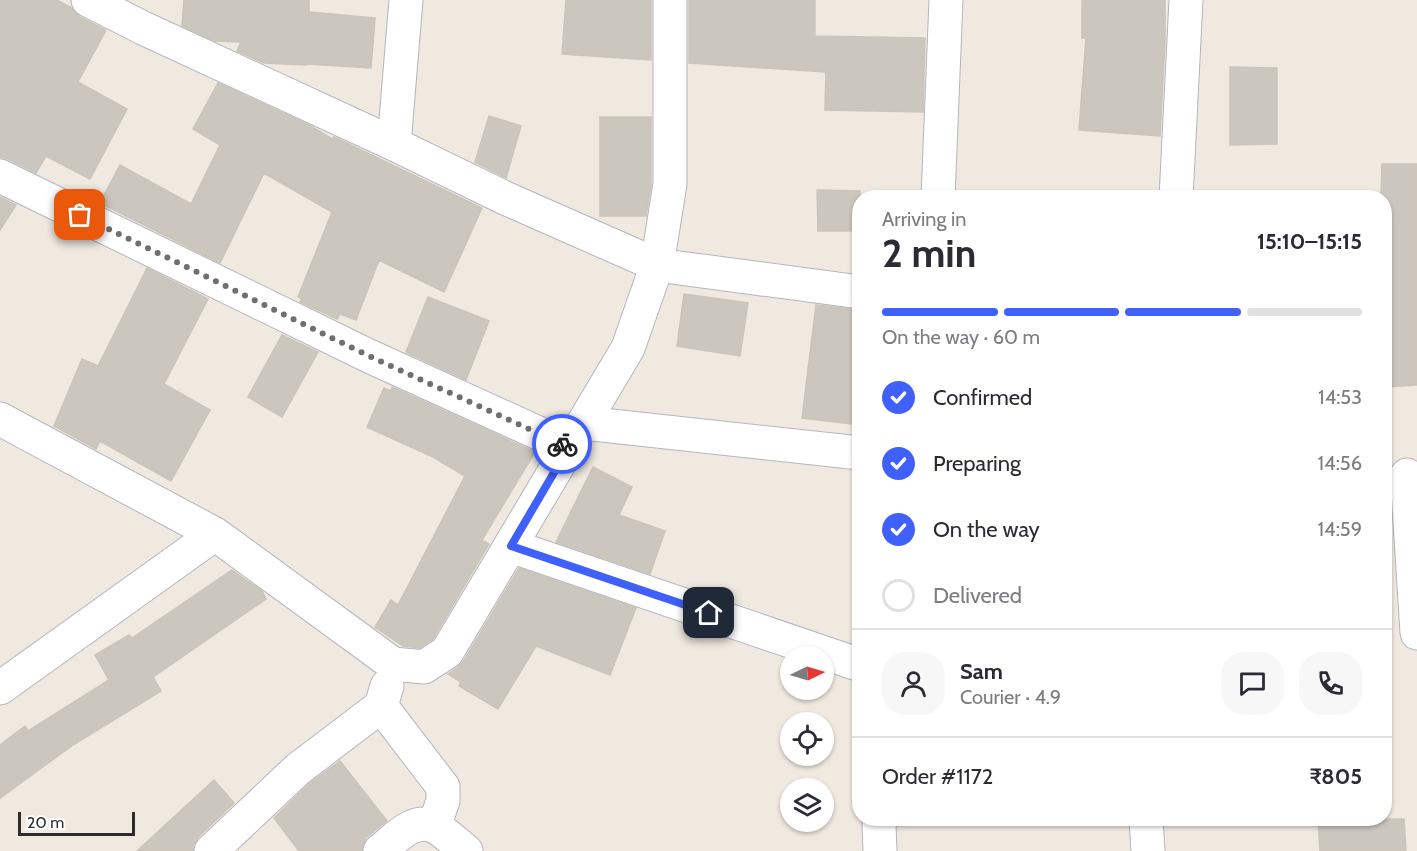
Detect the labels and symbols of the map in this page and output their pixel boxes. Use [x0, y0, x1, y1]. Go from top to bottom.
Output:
pin [54, 189, 105, 240]
courier [532, 414, 592, 474]
pin [683, 587, 734, 638]
north arrow [780, 646, 834, 700]
scale bar [18, 809, 135, 836]

